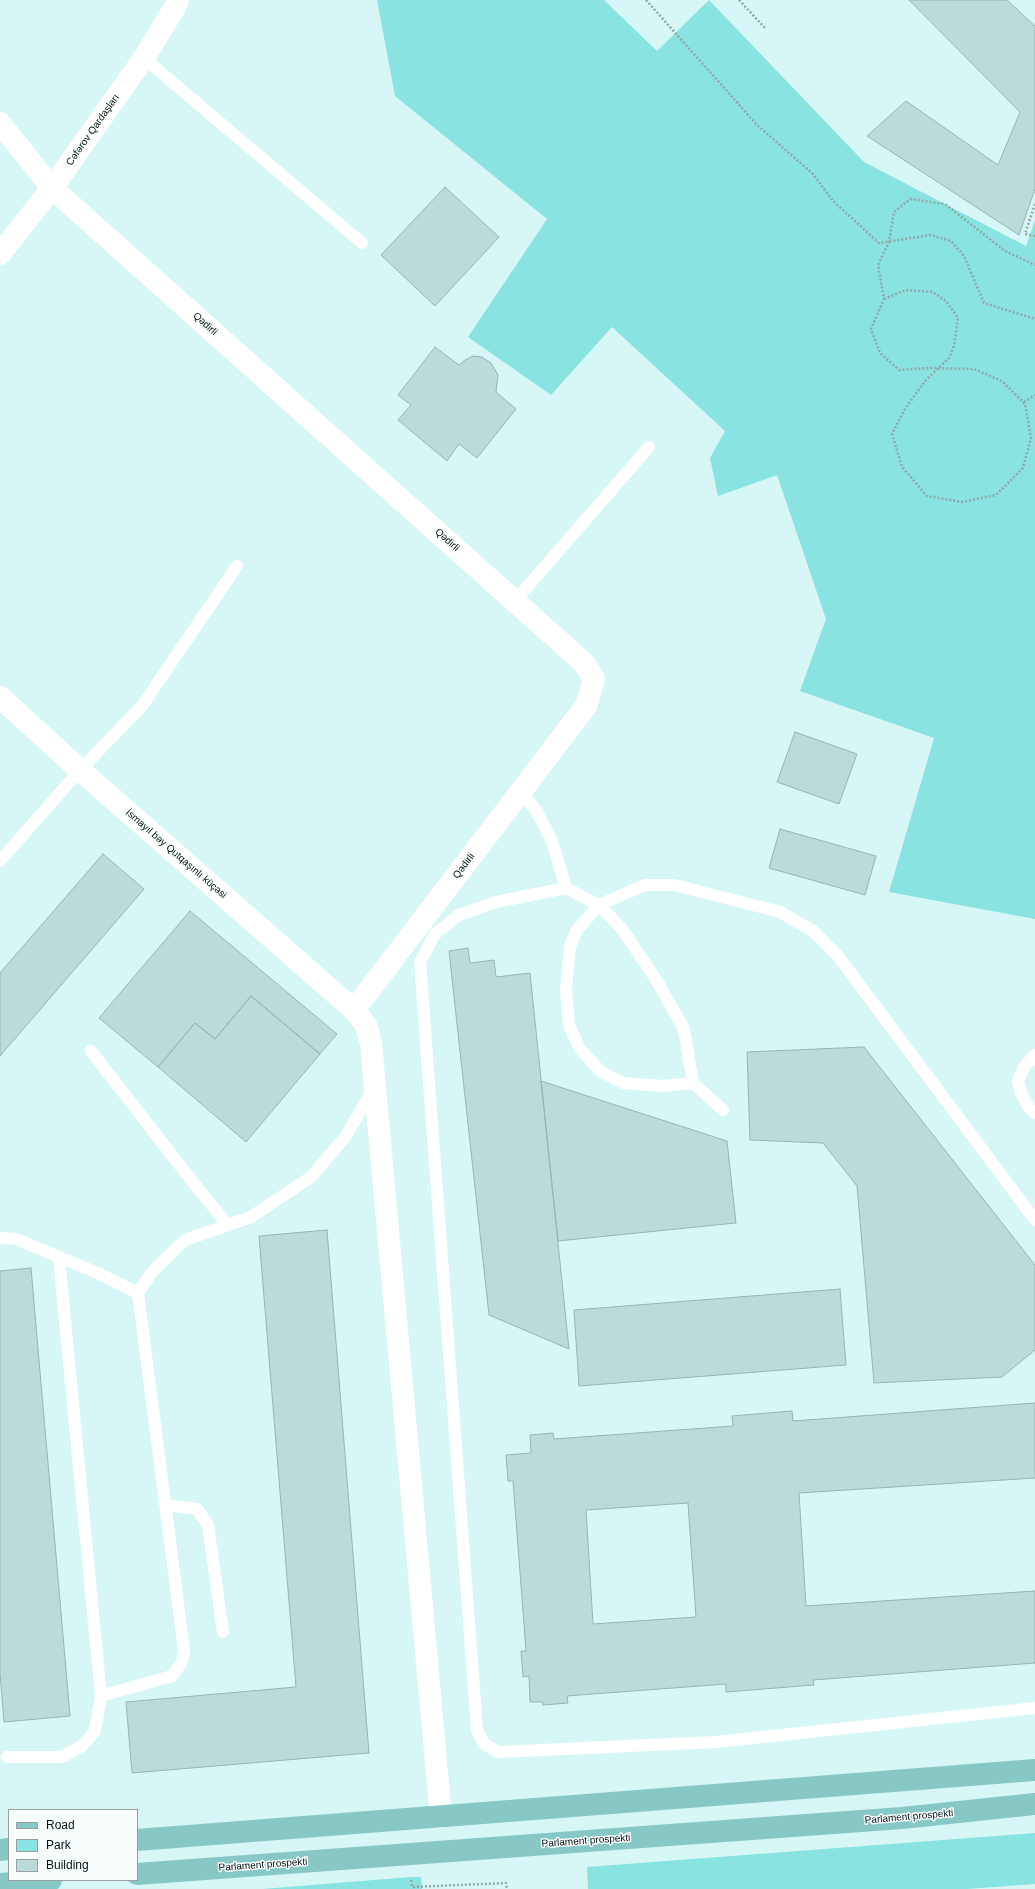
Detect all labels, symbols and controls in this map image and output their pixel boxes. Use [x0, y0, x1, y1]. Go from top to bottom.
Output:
street label: Cəfərov Qardaşları [64, 92, 122, 168]
street label: Qədirli [190, 310, 220, 338]
street label: Qədirli [432, 526, 462, 554]
street label: İsmayıl bəy Qutqaşınlı küçəsi [123, 807, 229, 901]
street label: Qədirli [451, 851, 477, 881]
street label: Parlament prospekti [864, 1807, 954, 1827]
legend [8, 1809, 138, 1881]
text: Road [46, 1818, 75, 1832]
street label: Parlament prospekti [541, 1832, 631, 1850]
text: Park [46, 1838, 71, 1852]
street label: Parlament prospekti [218, 1856, 308, 1874]
text: Building [46, 1858, 89, 1872]

